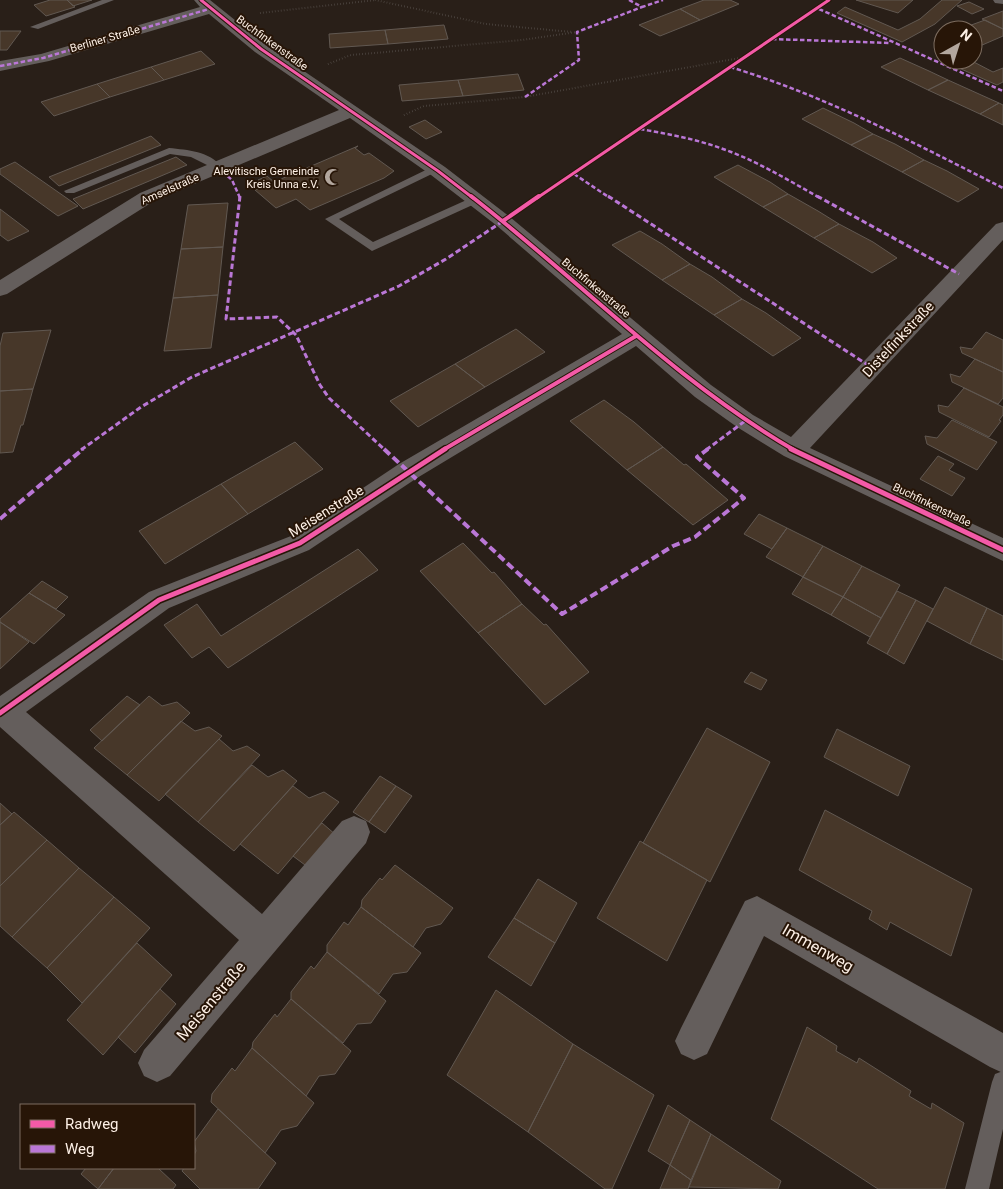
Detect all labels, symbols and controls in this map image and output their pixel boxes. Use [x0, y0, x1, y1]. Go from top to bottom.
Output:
street label: Buchfinkenstraße [234, 13, 311, 73]
north arrow [933, 20, 983, 70]
street label: Berliner Straße [69, 23, 142, 55]
text: N [957, 26, 975, 44]
place label: Alevitische Gemeinde Kreis Unna e.V. [213, 165, 319, 191]
mosque icon: Alevitische Gemeinde Kreis Unna e.V. [323, 167, 343, 187]
street label: Amselstraße [139, 170, 201, 208]
street label: Buchfinkenstraße [559, 256, 633, 321]
street label: Distelfinkstraße [859, 298, 937, 380]
street label: Buchfinkenstraße [891, 480, 973, 530]
street label: Meisenstraße [286, 482, 366, 540]
street label: Immenweg [779, 920, 857, 976]
street label: Meisenstraße [172, 958, 250, 1044]
legend [20, 1104, 195, 1169]
text: Radweg [65, 1115, 119, 1133]
text: Weg [65, 1140, 94, 1158]

